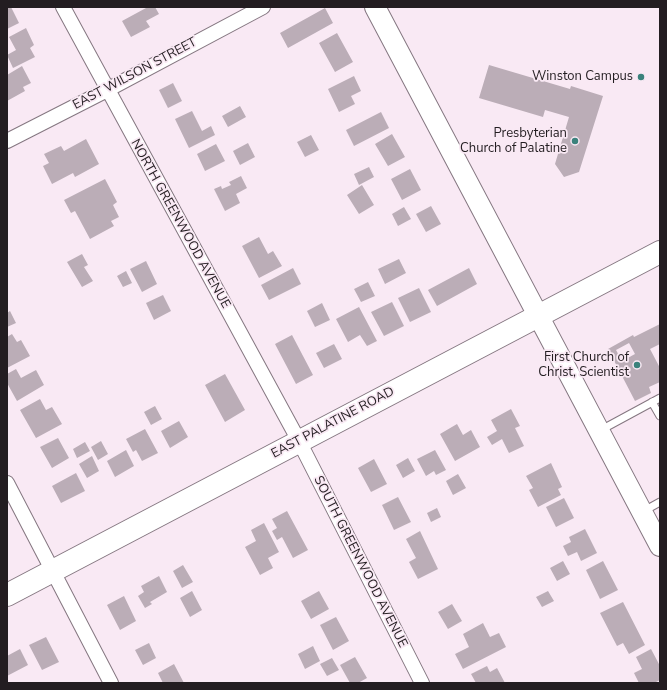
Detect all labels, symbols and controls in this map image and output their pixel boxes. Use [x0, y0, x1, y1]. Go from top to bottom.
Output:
street label: EAST WILSON STREET [70, 35, 200, 113]
place label: Winston Campus [532, 69, 633, 85]
marker: Winston Campus [636, 72, 646, 82]
place label: Presbyterian Church of Palatine [460, 126, 567, 157]
marker: Presbyterian Church of Palatine [570, 136, 580, 146]
street label: NORTH GREENWOOD AVENUE [127, 137, 233, 311]
place label: First Church of Christ, Scientist [538, 350, 629, 381]
marker: First Church of Christ, Scientist [632, 360, 642, 370]
street label: EAST PALATINE ROAD [269, 384, 397, 462]
street label: SOUTH GREENWOOD AVENUE [310, 474, 410, 650]

